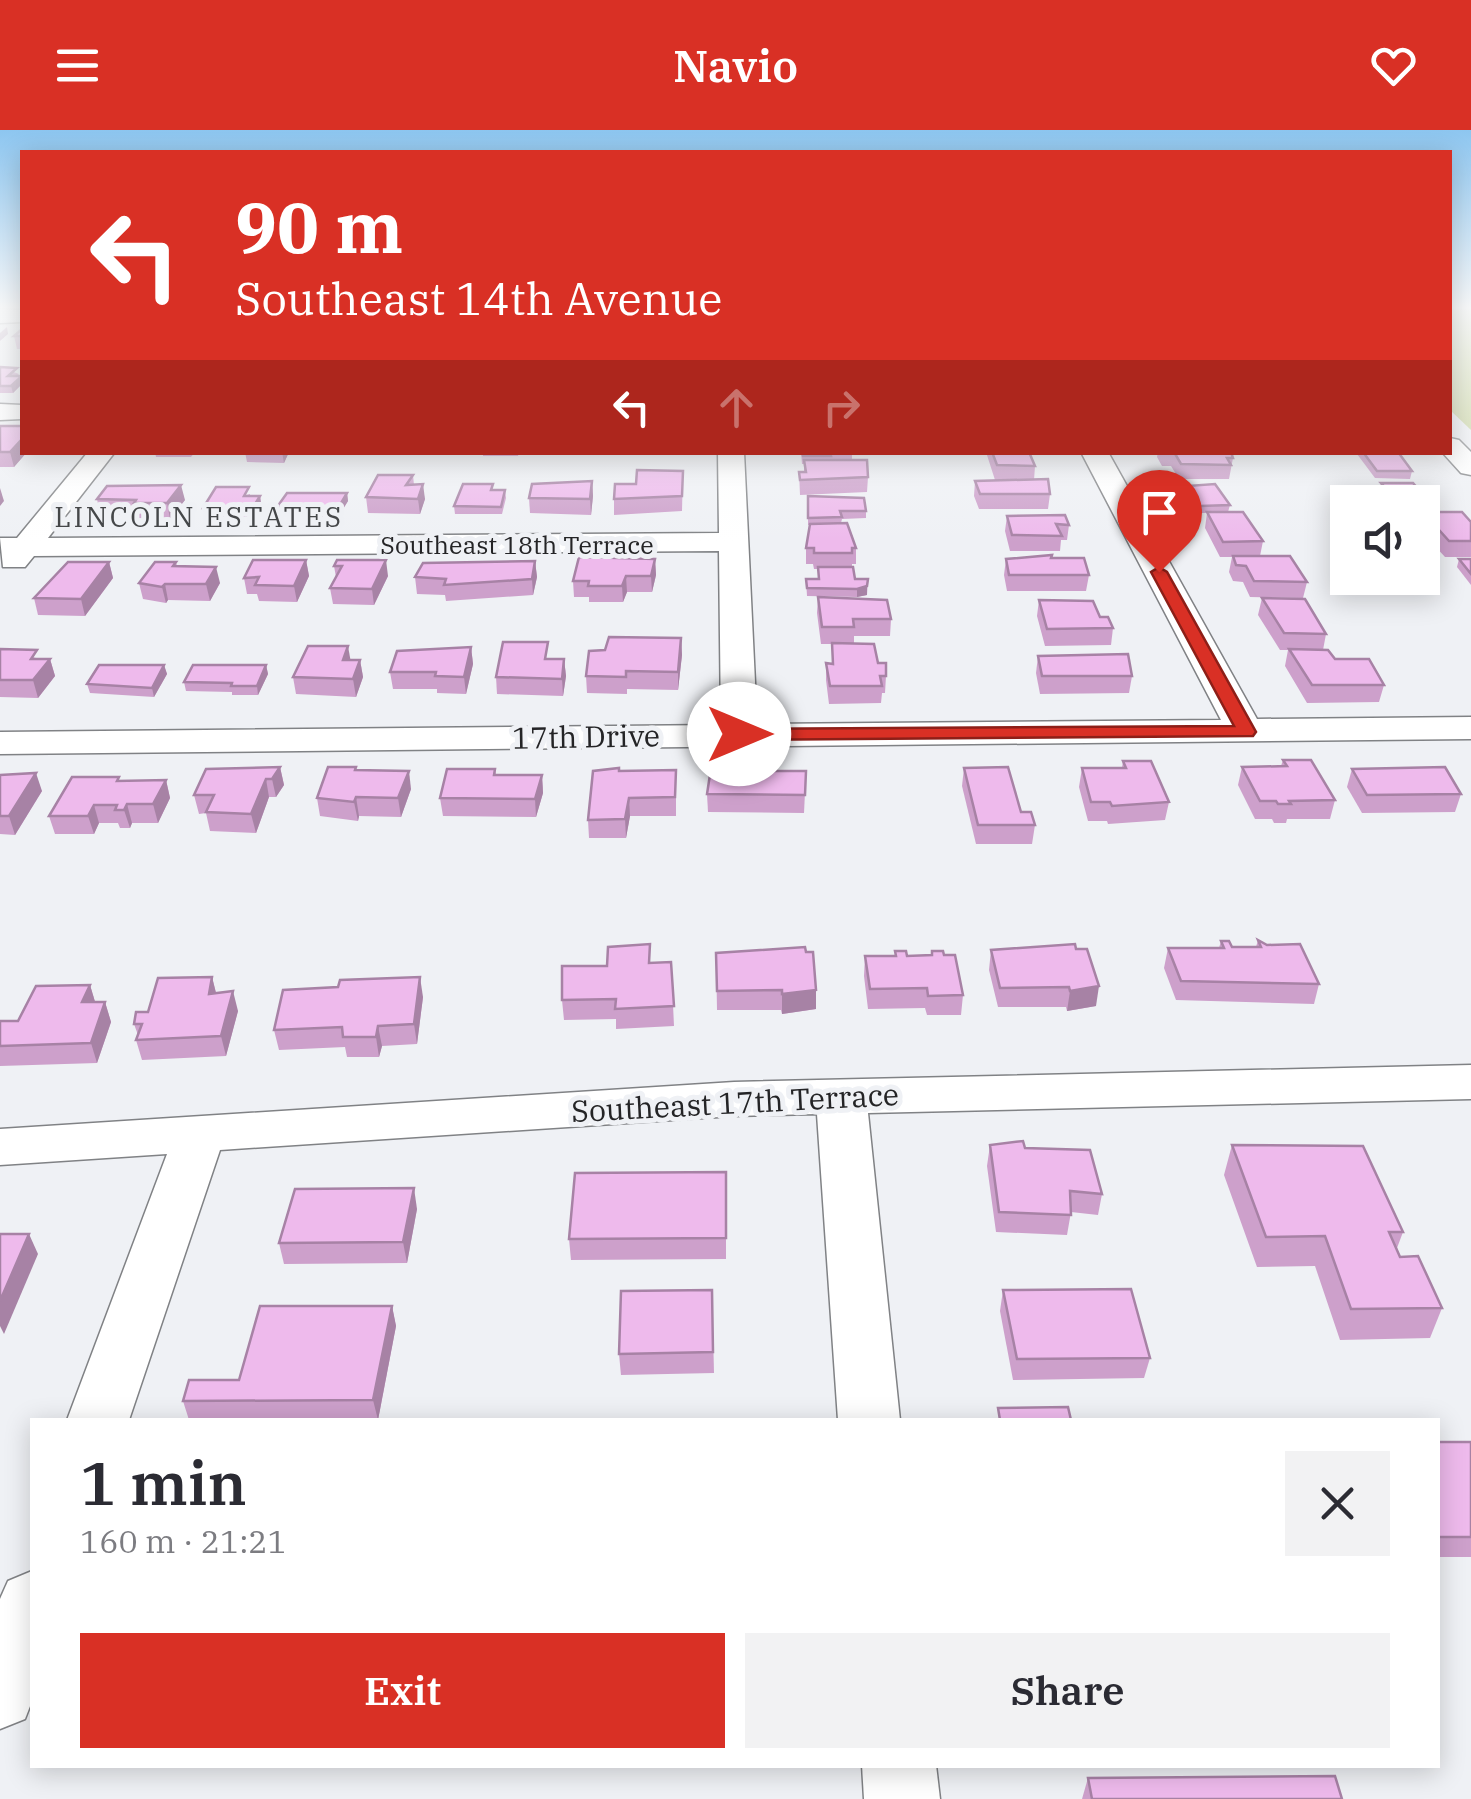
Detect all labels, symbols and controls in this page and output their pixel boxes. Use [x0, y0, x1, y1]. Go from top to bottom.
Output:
text: Navio [673, 36, 798, 94]
icon: menu [50, 38, 105, 93]
icon: heart [1366, 38, 1421, 93]
text: 90 m [235, 181, 403, 272]
icon: left [70, 190, 200, 320]
text: Southeast 14th Avenue [235, 269, 722, 327]
icon: left [604, 380, 659, 435]
icon: ahead [709, 380, 764, 435]
icon: right [814, 380, 869, 435]
pin [1117, 470, 1202, 573]
icon: arrive [1132, 485, 1187, 540]
map controls [1330, 485, 1440, 595]
button: sound [1330, 485, 1440, 595]
district label: LINCOLN ESTATES [54, 498, 344, 535]
street label: Southeast 18th Terrace [380, 528, 654, 561]
position arrow [687, 682, 791, 786]
street label: 17th Drive [512, 715, 660, 757]
street label: Southeast 17th Terrace [570, 1074, 900, 1130]
text: 1 min [80, 1443, 247, 1522]
button: close [1285, 1451, 1390, 1556]
text: 160 m · 21:21 [80, 1520, 287, 1562]
button: Exit [80, 1633, 725, 1748]
button: Share [745, 1633, 1390, 1748]

